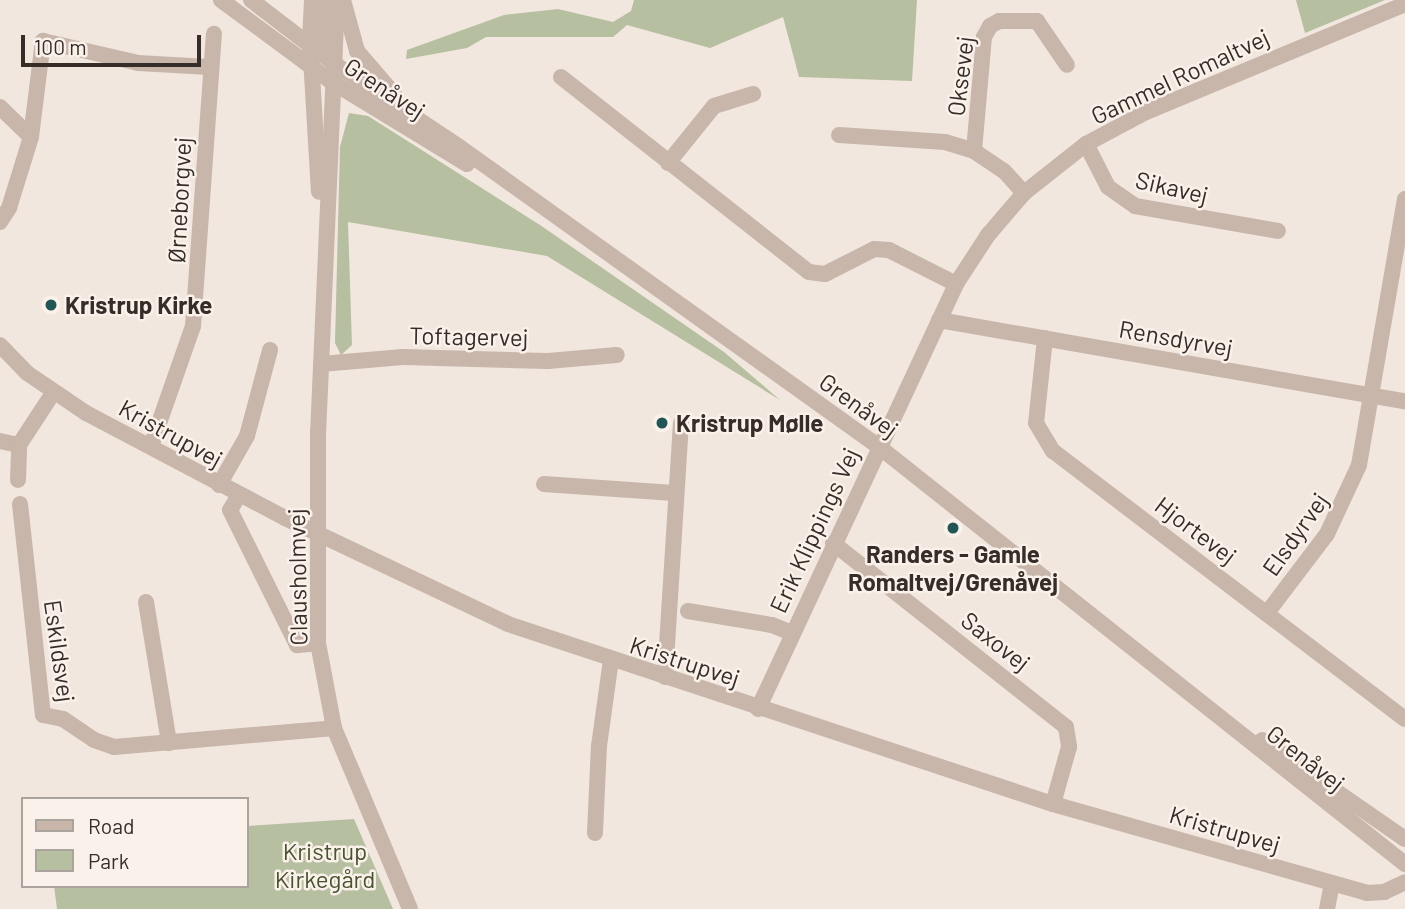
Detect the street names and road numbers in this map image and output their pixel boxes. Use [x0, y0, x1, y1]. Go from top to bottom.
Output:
street label: Gammel Romaltvej [1086, 22, 1274, 130]
street label: Oksevej [941, 34, 979, 118]
street label: Grenåvej [339, 51, 431, 125]
street label: Ørneborgvej [161, 136, 197, 264]
street label: Sikavej [1133, 165, 1211, 209]
street label: Rensdyrvej [1117, 314, 1235, 362]
street label: Toftagervej [409, 321, 529, 351]
street label: Grenåvej [814, 367, 904, 443]
street label: Kristrupvej [114, 393, 228, 473]
street label: Erik Klippings Vej [763, 443, 865, 617]
street label: Elsdyrvej [1256, 487, 1334, 581]
street label: Hjortevej [1150, 490, 1242, 570]
street label: Clausholmvej [281, 508, 313, 646]
street label: Eskildsvej [39, 598, 81, 704]
street label: Saxovej [956, 605, 1036, 677]
street label: Kristrupvej [626, 630, 744, 692]
street label: Grenåvej [1261, 719, 1351, 797]
street label: Kristrupvej [1166, 799, 1284, 859]

